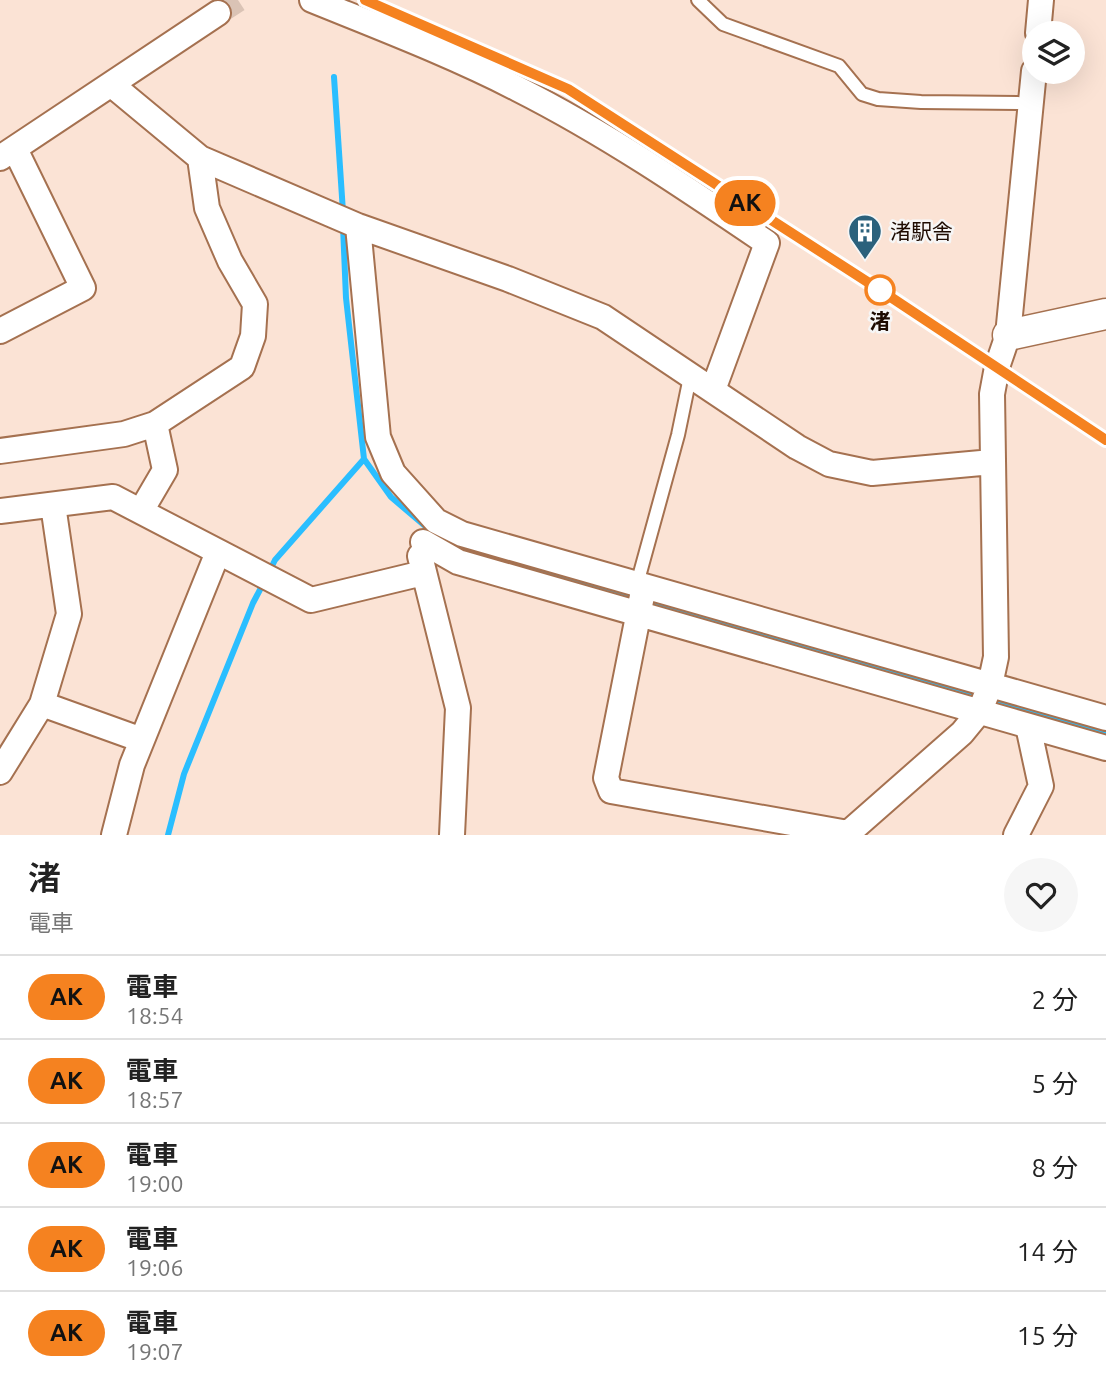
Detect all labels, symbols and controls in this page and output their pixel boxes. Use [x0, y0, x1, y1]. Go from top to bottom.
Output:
map controls [1022, 21, 1085, 84]
button: layers [1022, 21, 1085, 84]
line badge: AK [714, 180, 776, 226]
text: AK [729, 189, 761, 216]
building icon: 渚駅舎 [846, 212, 884, 261]
place label: 渚駅舎 [890, 219, 953, 243]
marker: 渚 [865, 275, 895, 305]
place label: 渚 [870, 309, 891, 333]
button: heart [1004, 858, 1078, 932]
text: 渚 [28, 859, 61, 896]
text: 電車 [28, 910, 74, 935]
text: 電車 [126, 972, 178, 1001]
text: AK [50, 983, 83, 1010]
text: 2 分 [1031, 985, 1078, 1014]
text: 18:54 [126, 1003, 184, 1028]
text: 電車 [126, 1056, 178, 1085]
text: AK [50, 1067, 83, 1094]
text: 5 分 [1031, 1069, 1078, 1098]
text: 18:57 [126, 1087, 184, 1112]
text: 電車 [126, 1140, 178, 1169]
text: AK [50, 1151, 83, 1178]
text: 8 分 [1031, 1153, 1078, 1182]
text: 19:00 [126, 1171, 184, 1196]
text: 電車 [126, 1224, 178, 1253]
text: AK [50, 1235, 83, 1262]
text: 14 分 [1017, 1237, 1078, 1266]
text: 19:06 [126, 1255, 184, 1280]
text: 電車 [126, 1308, 178, 1337]
text: AK [50, 1319, 83, 1346]
text: 15 分 [1017, 1321, 1078, 1350]
text: 19:07 [126, 1339, 184, 1364]

